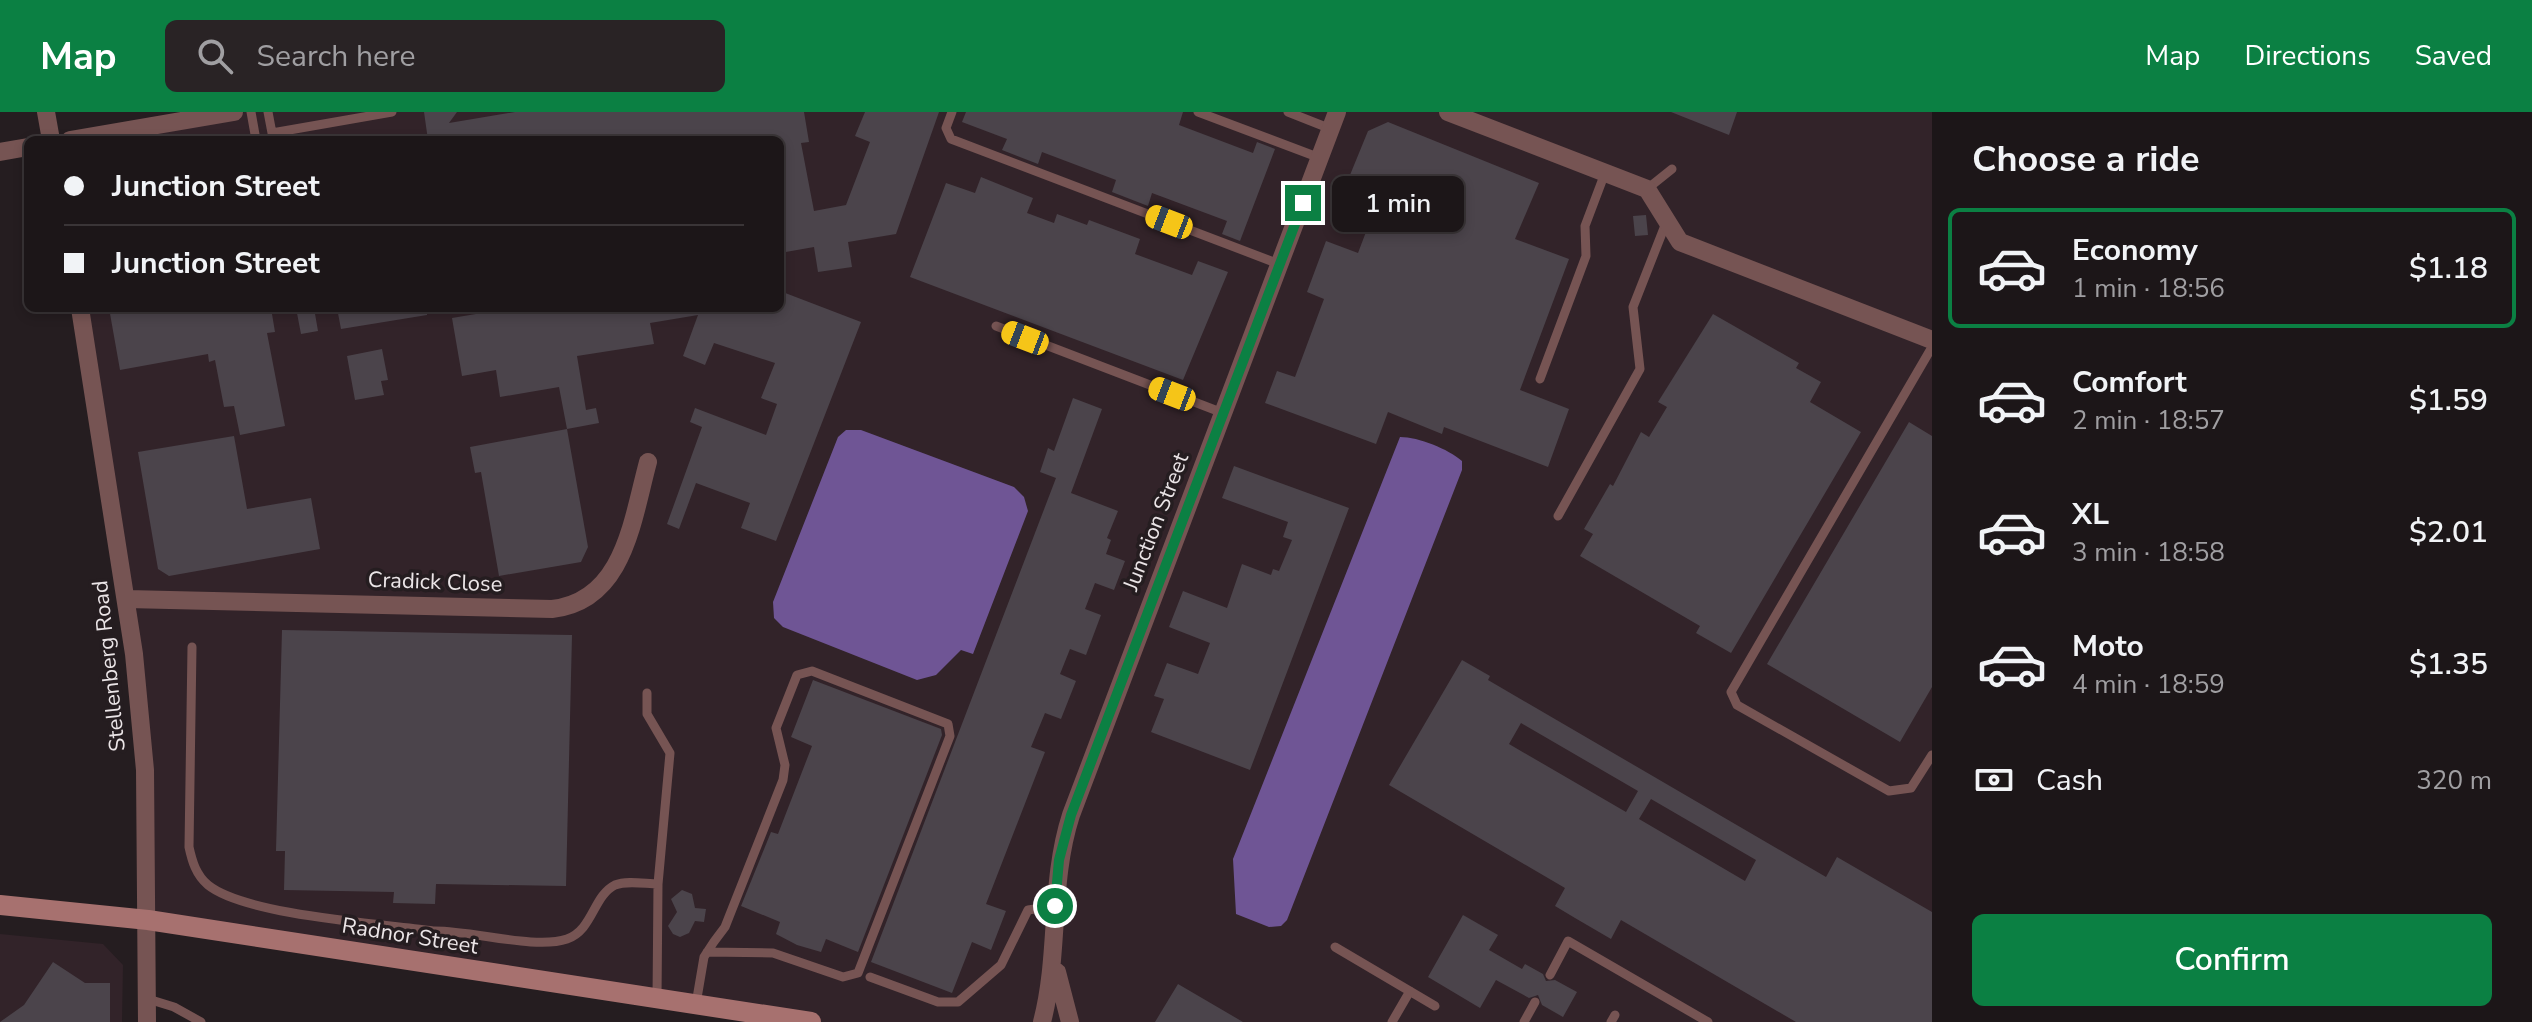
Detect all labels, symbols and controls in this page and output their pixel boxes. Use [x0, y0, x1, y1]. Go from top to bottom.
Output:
search box [165, 20, 725, 92]
text: Map [40, 31, 117, 82]
icon: search [193, 34, 237, 78]
text: Search here [257, 36, 416, 77]
text: Map [2145, 37, 2200, 75]
text: Directions [2244, 37, 2371, 75]
text: Saved [2415, 37, 2492, 75]
text: Choose a ride [1972, 135, 2200, 184]
text: Junction Street [112, 166, 320, 207]
callout: 1 min [1331, 175, 1463, 231]
route end [1285, 185, 1321, 221]
text: 1 min [1365, 186, 1431, 221]
car [1142, 202, 1196, 242]
text: Economy [2072, 230, 2198, 271]
icon: car [1976, 232, 2048, 304]
text: Junction Street [112, 243, 320, 284]
text: $1.18 [2409, 248, 2488, 289]
text: 1 min · 18:56 [2072, 271, 2225, 306]
car [998, 318, 1052, 358]
text: Comfort [2072, 362, 2187, 403]
icon: car [1976, 364, 2048, 436]
car [1145, 374, 1199, 414]
text: $1.59 [2409, 380, 2488, 421]
text: 2 min · 18:57 [2072, 403, 2225, 438]
street label: Junction Street [1116, 448, 1196, 596]
text: XL [2072, 494, 2109, 535]
icon: car [1976, 496, 2048, 568]
text: $2.01 [2409, 512, 2488, 553]
text: 3 min · 18:58 [2072, 535, 2225, 570]
street label: Cradick Close [367, 565, 503, 599]
street label: Stellenberg Road [85, 579, 133, 753]
text: Moto [2072, 626, 2144, 667]
icon: car [1976, 628, 2048, 700]
text: $1.35 [2409, 644, 2488, 685]
text: 4 min · 18:59 [2072, 667, 2225, 702]
icon: cash [1972, 758, 2016, 802]
text: Cash [2036, 760, 2103, 801]
text: 320 m [2416, 763, 2492, 798]
route start [1037, 888, 1073, 924]
street label: Radnor Street [340, 910, 481, 962]
button: Confirm [1972, 914, 2492, 1006]

